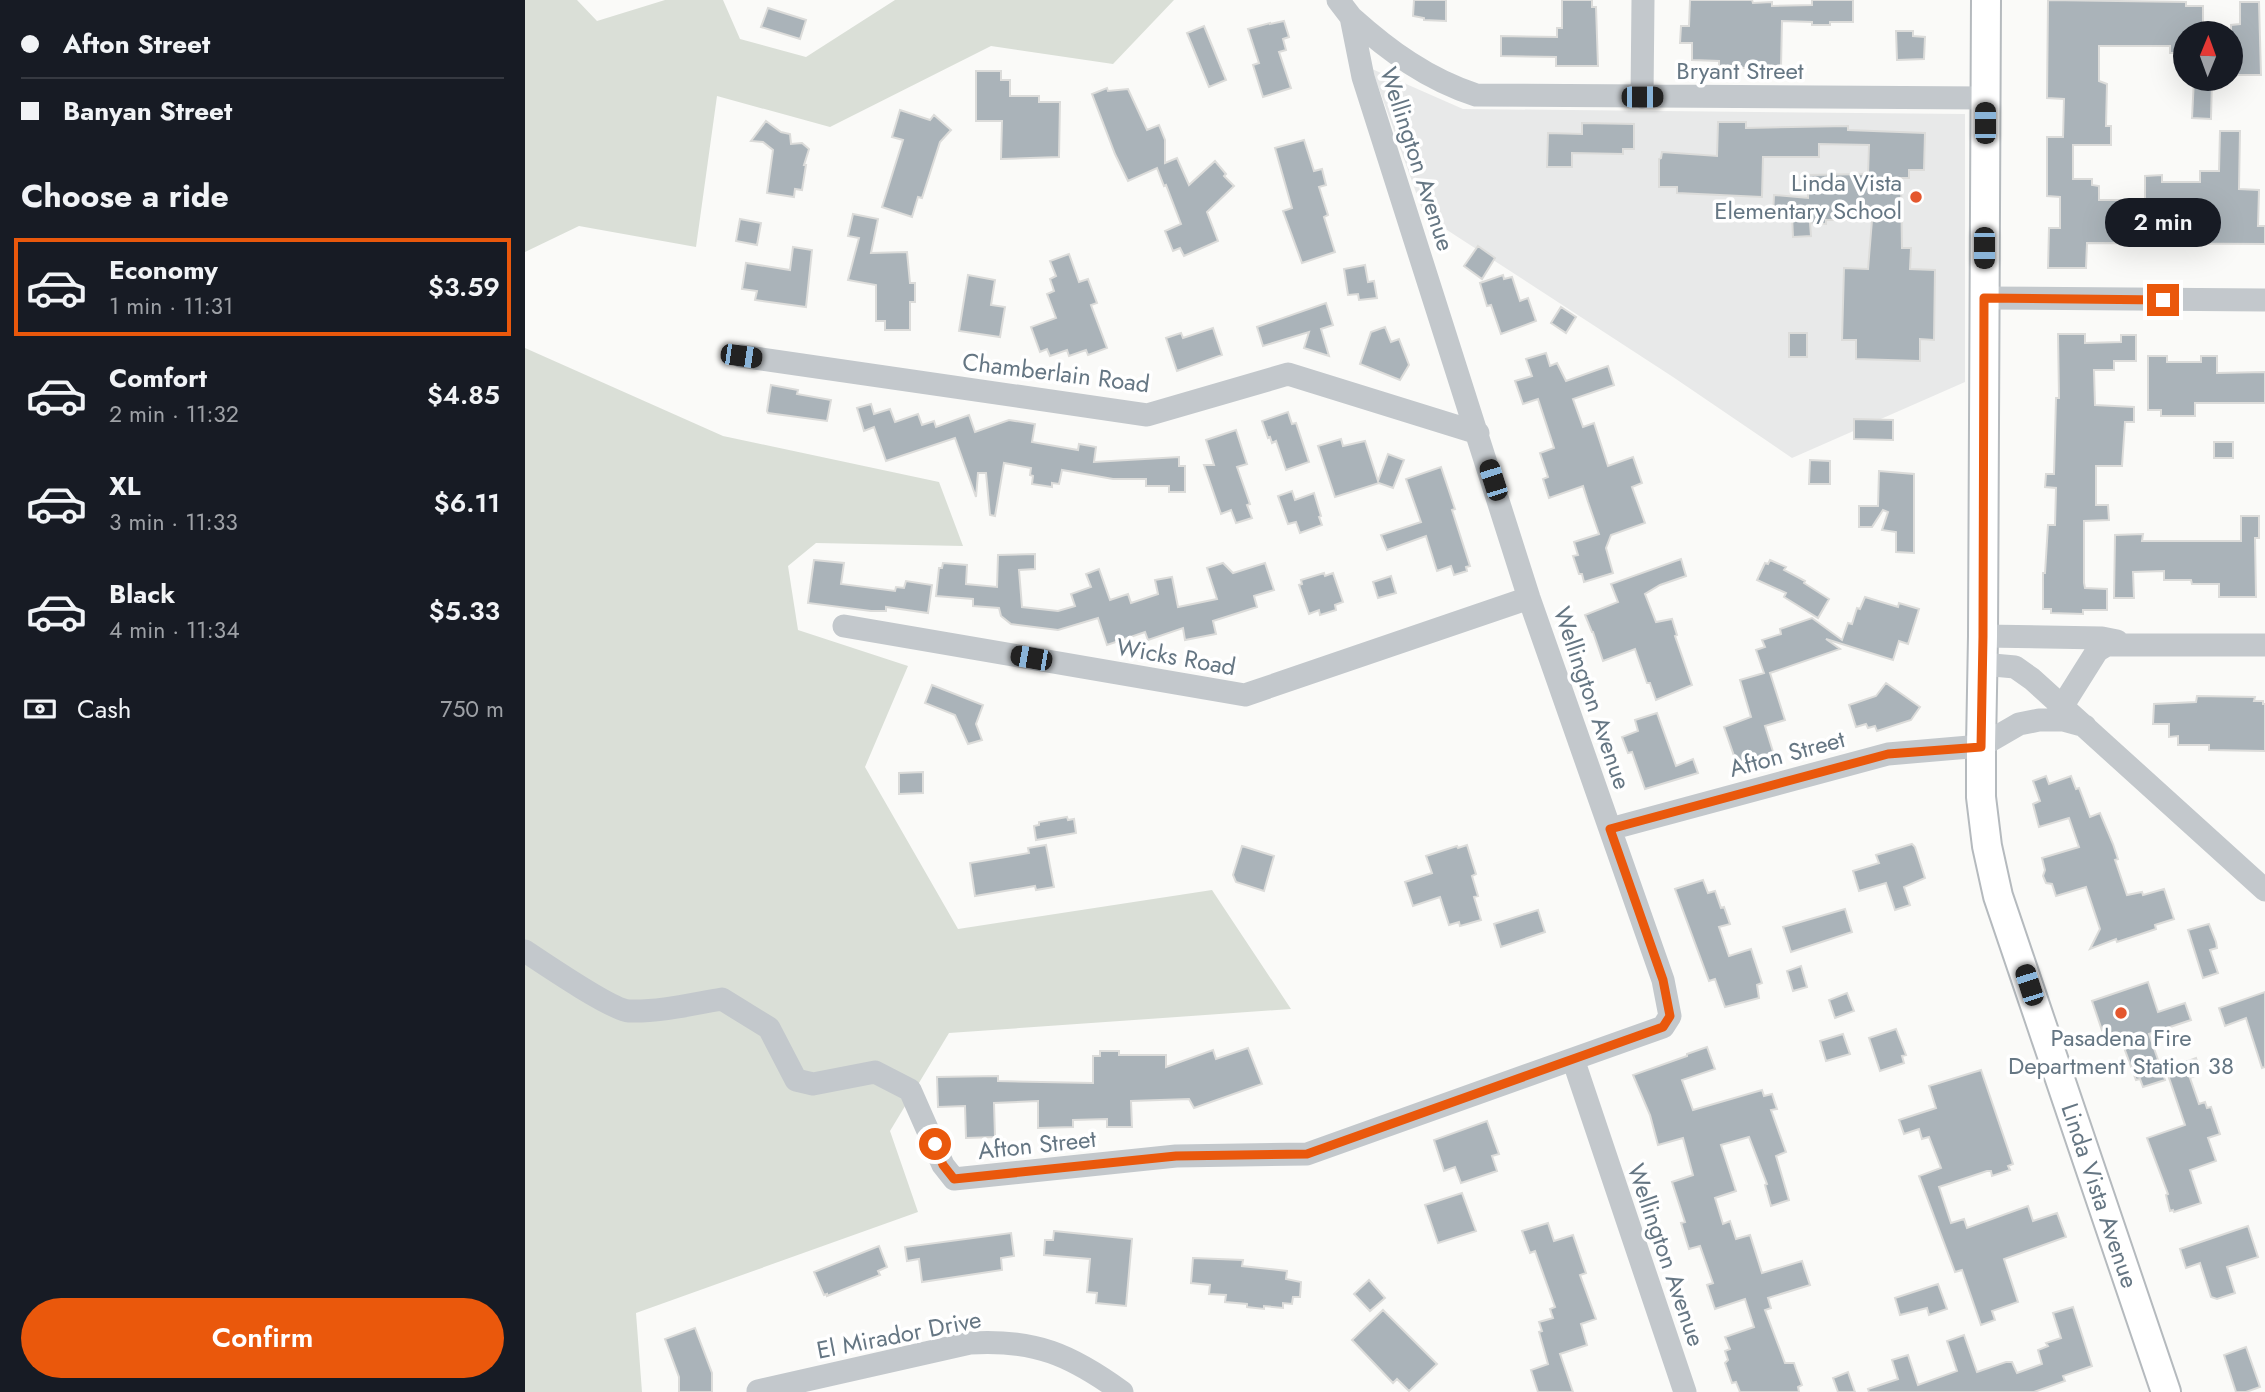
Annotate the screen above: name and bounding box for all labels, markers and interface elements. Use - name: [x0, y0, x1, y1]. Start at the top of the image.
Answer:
- north arrow: [2173, 21, 2243, 91]
- map controls: [2173, 21, 2243, 91]
- text: Afton Street: [63, 25, 210, 63]
- street label: Bryant Street: [1676, 53, 1804, 88]
- street label: Wellington Avenue: [1371, 63, 1464, 255]
- car: [1622, 87, 1664, 108]
- text: Banyan Street: [63, 92, 232, 130]
- car: [1975, 102, 1996, 144]
- place label: Linda Vista Elementary School: [1714, 165, 1902, 228]
- text: Choose a ride: [21, 173, 229, 219]
- marker: Linda Vista Elementary School: [1908, 189, 1924, 205]
- callout: 2 min: [2105, 198, 2221, 247]
- text: 2 min: [2133, 205, 2193, 239]
- car: [1974, 227, 1995, 269]
- text: Economy: [109, 251, 218, 289]
- icon: car: [25, 256, 88, 319]
- text: $3.59: [428, 268, 500, 306]
- route end: [2147, 284, 2179, 316]
- text: 1 min · 11:31: [109, 289, 233, 323]
- car: [719, 343, 764, 369]
- street label: Chamberlain Road: [960, 344, 1152, 401]
- text: Comfort: [109, 359, 207, 397]
- icon: car: [25, 364, 88, 427]
- text: $4.85: [427, 376, 500, 414]
- text: 2 min · 11:32: [109, 397, 239, 431]
- car: [1477, 457, 1510, 503]
- text: XL: [109, 467, 141, 505]
- icon: car: [25, 472, 88, 535]
- text: $6.11: [434, 484, 500, 522]
- text: 3 min · 11:33: [109, 505, 238, 539]
- text: Black: [109, 575, 175, 613]
- icon: car: [25, 580, 88, 643]
- text: $5.33: [429, 592, 500, 630]
- street label: Wellington Avenue: [1545, 602, 1640, 794]
- text: 4 min · 11:34: [109, 613, 240, 647]
- street label: Wicks Road: [1114, 629, 1239, 684]
- car: [1009, 644, 1054, 672]
- icon: cash: [21, 690, 59, 728]
- text: Cash: [77, 690, 131, 728]
- text: 750 m: [440, 692, 504, 726]
- street label: Afton Street: [1725, 721, 1849, 786]
- car: [2013, 962, 2046, 1008]
- marker: Pasadena Fire Department Station 38: [2113, 1005, 2129, 1021]
- place label: Pasadena Fire Department Station 38: [2008, 1020, 2234, 1083]
- street label: Linda Vista Avenue: [2052, 1098, 2148, 1293]
- street label: Afton Street: [976, 1121, 1098, 1168]
- route start: [919, 1128, 951, 1160]
- street label: Wellington Avenue: [1619, 1159, 1714, 1351]
- button: Confirm: [21, 1298, 504, 1378]
- street label: El Mirador Drive: [814, 1301, 984, 1368]

